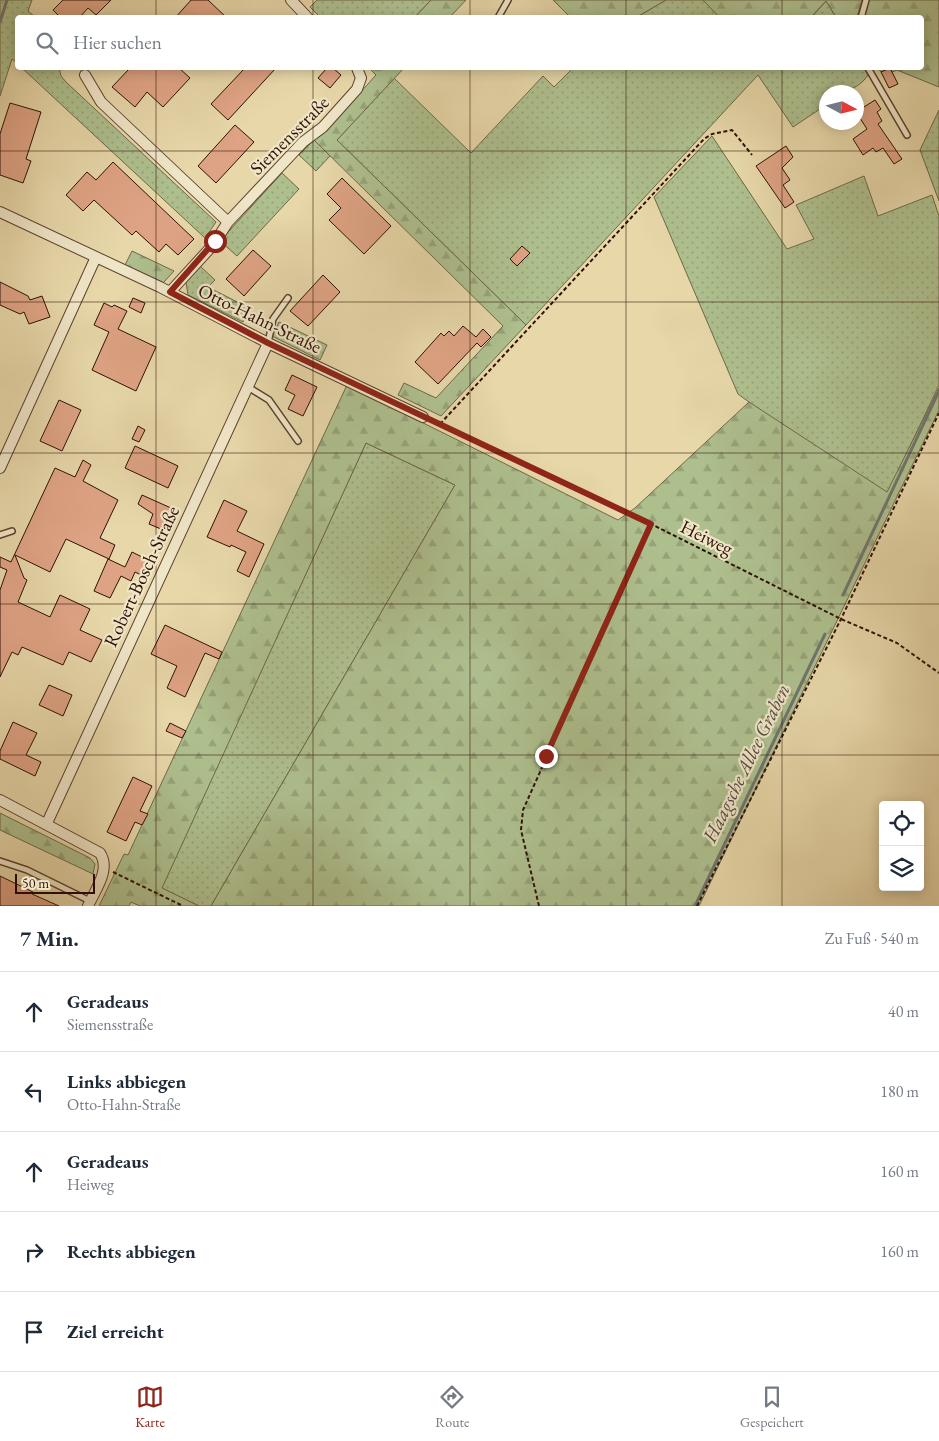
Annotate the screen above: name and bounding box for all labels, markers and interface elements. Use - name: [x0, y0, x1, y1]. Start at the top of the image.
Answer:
- search box: [15, 15, 924, 70]
- icon: search: [33, 29, 61, 57]
- text: Hier suchen: [73, 30, 162, 55]
- north arrow: [819, 85, 864, 130]
- street label: Siemensstraße: [244, 90, 334, 180]
- route start: [204, 230, 227, 253]
- street label: Otto-Hahn-Straße: [194, 278, 326, 359]
- street label: Robert-Bosch-Straße: [98, 502, 185, 651]
- street label: Heiweg: [676, 514, 738, 561]
- water label: Haagsche Allee Graben: [696, 679, 796, 847]
- route end: [535, 745, 558, 768]
- map controls: [879, 801, 924, 891]
- button: locate: [879, 801, 924, 846]
- button: layers: [879, 846, 924, 891]
- scale bar: [15, 871, 95, 894]
- text: 50 m: [22, 874, 49, 892]
- text: 7 Min.: [20, 925, 79, 952]
- text: Zu Fuß · 540 m: [825, 928, 919, 949]
- text: Geradeaus: [67, 989, 149, 1014]
- icon: ahead: [20, 998, 48, 1026]
- text: 40 m: [888, 1001, 919, 1022]
- text: Siemensstraße: [67, 1014, 153, 1035]
- text: Links abbiegen: [67, 1069, 186, 1094]
- icon: left: [20, 1078, 48, 1106]
- text: 180 m: [880, 1081, 919, 1102]
- text: Otto-Hahn-Straße: [67, 1094, 180, 1115]
- text: Geradeaus: [67, 1149, 149, 1174]
- icon: ahead: [20, 1158, 48, 1186]
- text: 160 m: [880, 1161, 919, 1182]
- text: Heiweg: [67, 1174, 114, 1195]
- icon: right: [20, 1238, 48, 1266]
- text: Rechts abbiegen: [67, 1239, 196, 1264]
- text: 160 m: [880, 1241, 919, 1262]
- icon: arrive: [20, 1318, 48, 1346]
- text: Ziel erreicht: [67, 1319, 164, 1344]
- tab: Karte: [135, 1383, 165, 1431]
- tab: Route: [435, 1383, 469, 1431]
- tab: Gespeichert: [740, 1383, 804, 1431]

